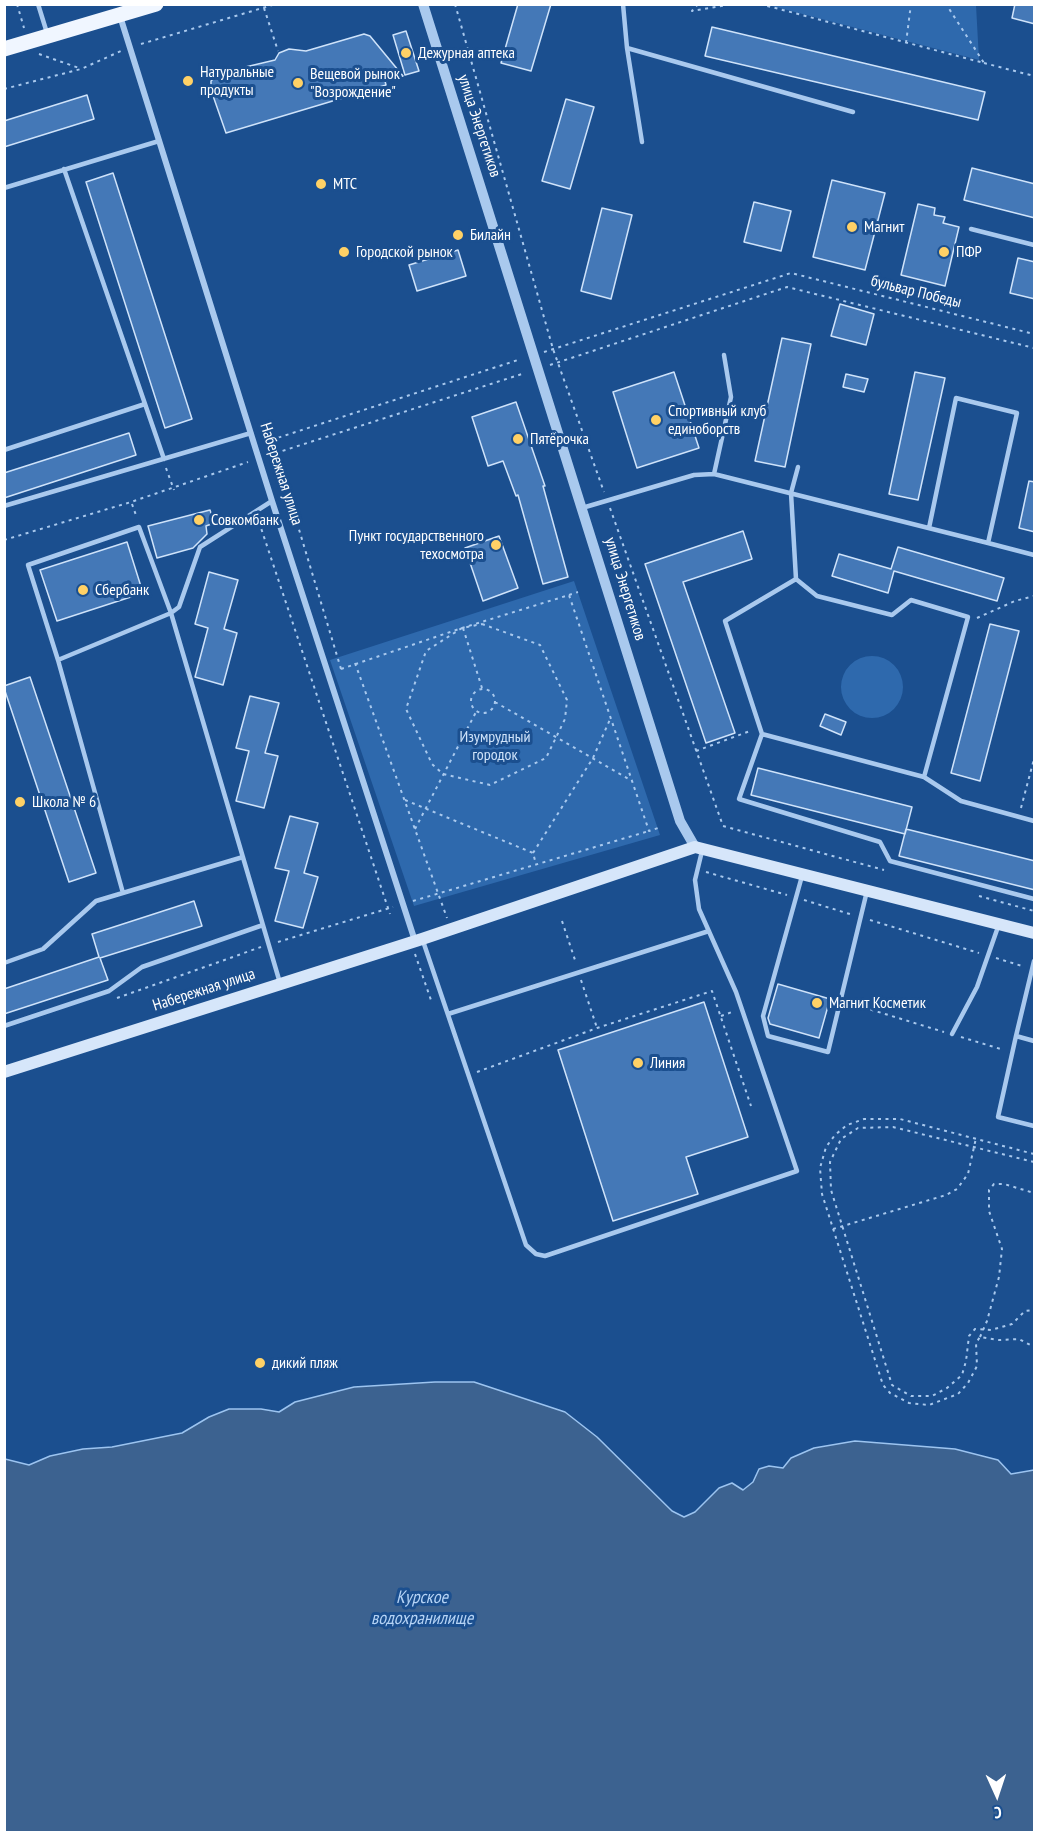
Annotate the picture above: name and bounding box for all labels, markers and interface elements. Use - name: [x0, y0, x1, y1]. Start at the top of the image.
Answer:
- place label: Дежурная аптека: [418, 43, 515, 63]
- marker: Дежурная аптека: [399, 46, 413, 60]
- place label: Натуральные продукты: [200, 62, 274, 100]
- place label: Вещевой рынок "Возрождение": [310, 64, 400, 102]
- street label: улица Энергетиков: [453, 72, 505, 180]
- marker: Натуральные продукты: [181, 74, 195, 88]
- marker: Вещевой рынок "Возрождение": [291, 76, 305, 90]
- place label: МТС: [333, 174, 357, 194]
- marker: МТС: [314, 177, 328, 191]
- place label: Магнит: [864, 217, 904, 237]
- marker: Магнит: [845, 220, 859, 234]
- place label: Билайн: [470, 225, 511, 245]
- marker: Билайн: [451, 228, 465, 242]
- place label: Городской рынок: [356, 242, 453, 262]
- place label: ПФР: [956, 242, 982, 262]
- marker: Городской рынок: [337, 245, 351, 259]
- marker: ПФР: [937, 245, 951, 259]
- street label: бульвар Победы: [869, 271, 963, 313]
- place label: Спортивный клуб единоборств: [668, 401, 766, 439]
- marker: Спортивный клуб единоборств: [649, 413, 663, 427]
- street label: Набережная улица: [255, 420, 307, 528]
- place label: Пятёрочка: [530, 429, 589, 449]
- marker: Пятёрочка: [511, 432, 525, 446]
- place label: Совкомбанк: [211, 510, 279, 530]
- marker: Совкомбанк: [192, 513, 206, 527]
- place label: Пункт государственного техосмотра: [349, 526, 484, 564]
- street label: улица Энергетиков: [600, 535, 650, 643]
- marker: Пункт государственного техосмотра: [489, 538, 503, 552]
- place label: Сбербанк: [95, 580, 149, 600]
- marker: Сбербанк: [76, 583, 90, 597]
- park label: Изумрудный городок: [460, 727, 530, 765]
- place label: Школа № 6: [32, 792, 96, 812]
- marker: Школа № 6: [13, 795, 27, 809]
- street label: Набережная улица: [150, 964, 258, 1016]
- place label: Магнит Косметик: [829, 993, 926, 1013]
- marker: Магнит Косметик: [810, 996, 824, 1010]
- place label: Линия: [650, 1053, 685, 1073]
- marker: Линия: [631, 1056, 645, 1070]
- place label: дикий пляж: [272, 1353, 338, 1373]
- marker: дикий пляж: [253, 1356, 267, 1370]
- water label: Курское водохранилище: [371, 1587, 473, 1630]
- north arrow: [967, 1765, 1027, 1825]
- text: С: [994, 1803, 1002, 1823]

